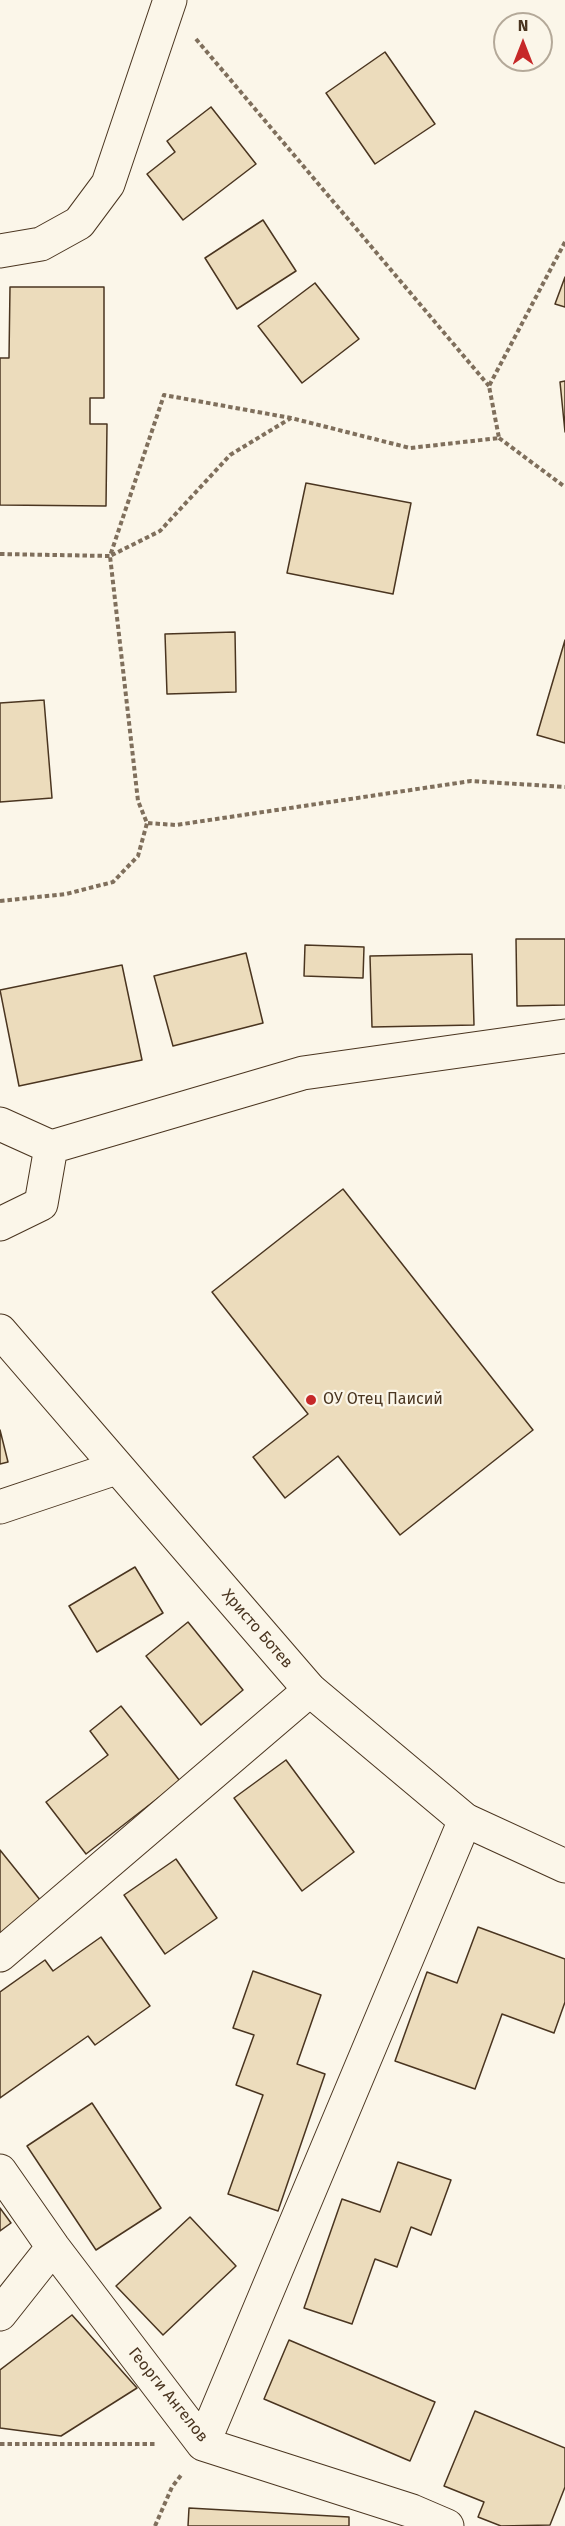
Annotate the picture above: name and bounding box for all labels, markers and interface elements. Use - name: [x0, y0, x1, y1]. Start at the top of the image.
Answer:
- north arrow: [493, 12, 553, 72]
- text: N: [518, 16, 528, 35]
- place label: ОУ Отец Паисий: [323, 1390, 443, 1410]
- marker: ОУ Отец Паисий: [304, 1393, 318, 1407]
- street label: Христо Ботев: [217, 1586, 297, 1672]
- street label: Георги Ангелов: [124, 2344, 212, 2446]

